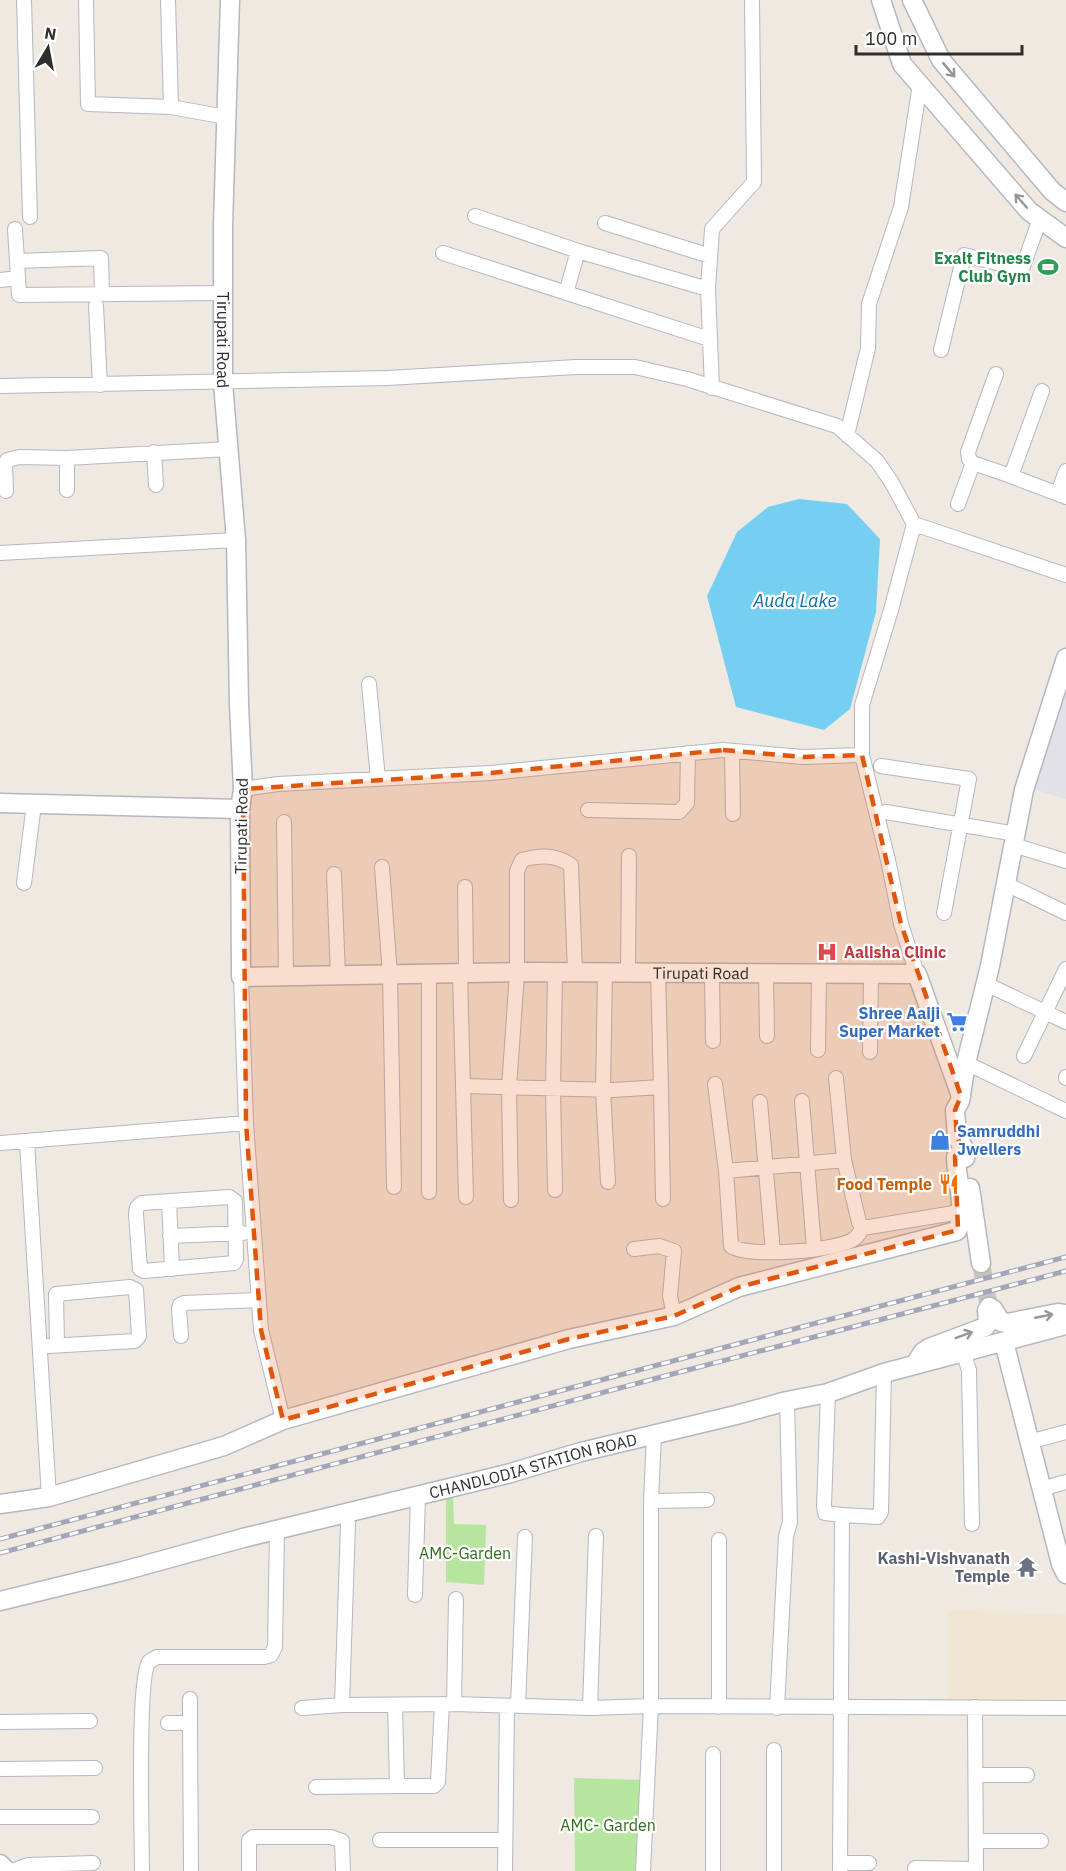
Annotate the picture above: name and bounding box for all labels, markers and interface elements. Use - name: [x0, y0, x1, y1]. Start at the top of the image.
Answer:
- north arrow: [18, 18, 78, 78]
- scale bar: [856, 18, 1022, 56]
- text: N: [43, 22, 58, 44]
- text: 100 m: [865, 27, 917, 50]
- one-way arrow: [942, 62, 956, 77]
- one-way arrow: [1014, 193, 1027, 209]
- place label: Exalt Fitness Club Gym: [934, 248, 1031, 286]
- sports icon: Exalt Fitness Club Gym: [1036, 255, 1060, 279]
- street label: Tirupati Road: [213, 292, 233, 389]
- water label: Auda Lake: [752, 589, 837, 612]
- street label: Tirupati Road: [230, 778, 252, 874]
- hospital icon: Aalisha Clinic: [815, 940, 839, 964]
- place label: Aalisha Clinic: [844, 942, 946, 962]
- street label: Tirupati Road: [653, 963, 749, 983]
- place label: Shree Aaiji Super Market: [839, 1003, 940, 1041]
- supermarket icon: Shree Aaiji Super Market: [945, 1010, 969, 1034]
- place label: Samruddhi Jwellers: [957, 1121, 1040, 1159]
- shop icon: Samruddhi Jwellers: [928, 1128, 952, 1152]
- restaurant icon: Food Temple: [937, 1172, 961, 1196]
- place label: Food Temple: [836, 1174, 932, 1194]
- one-way arrow: [1034, 1310, 1053, 1321]
- one-way arrow: [954, 1329, 973, 1340]
- street label: CHANDLODIA STATION ROAD: [427, 1429, 639, 1503]
- park label: AMC-Garden: [419, 1543, 511, 1563]
- place label: Kashi-Vishvanath Temple: [877, 1548, 1010, 1586]
- temple icon: Kashi-Vishvanath Temple: [1015, 1555, 1039, 1579]
- park label: AMC- Garden: [560, 1815, 656, 1835]

